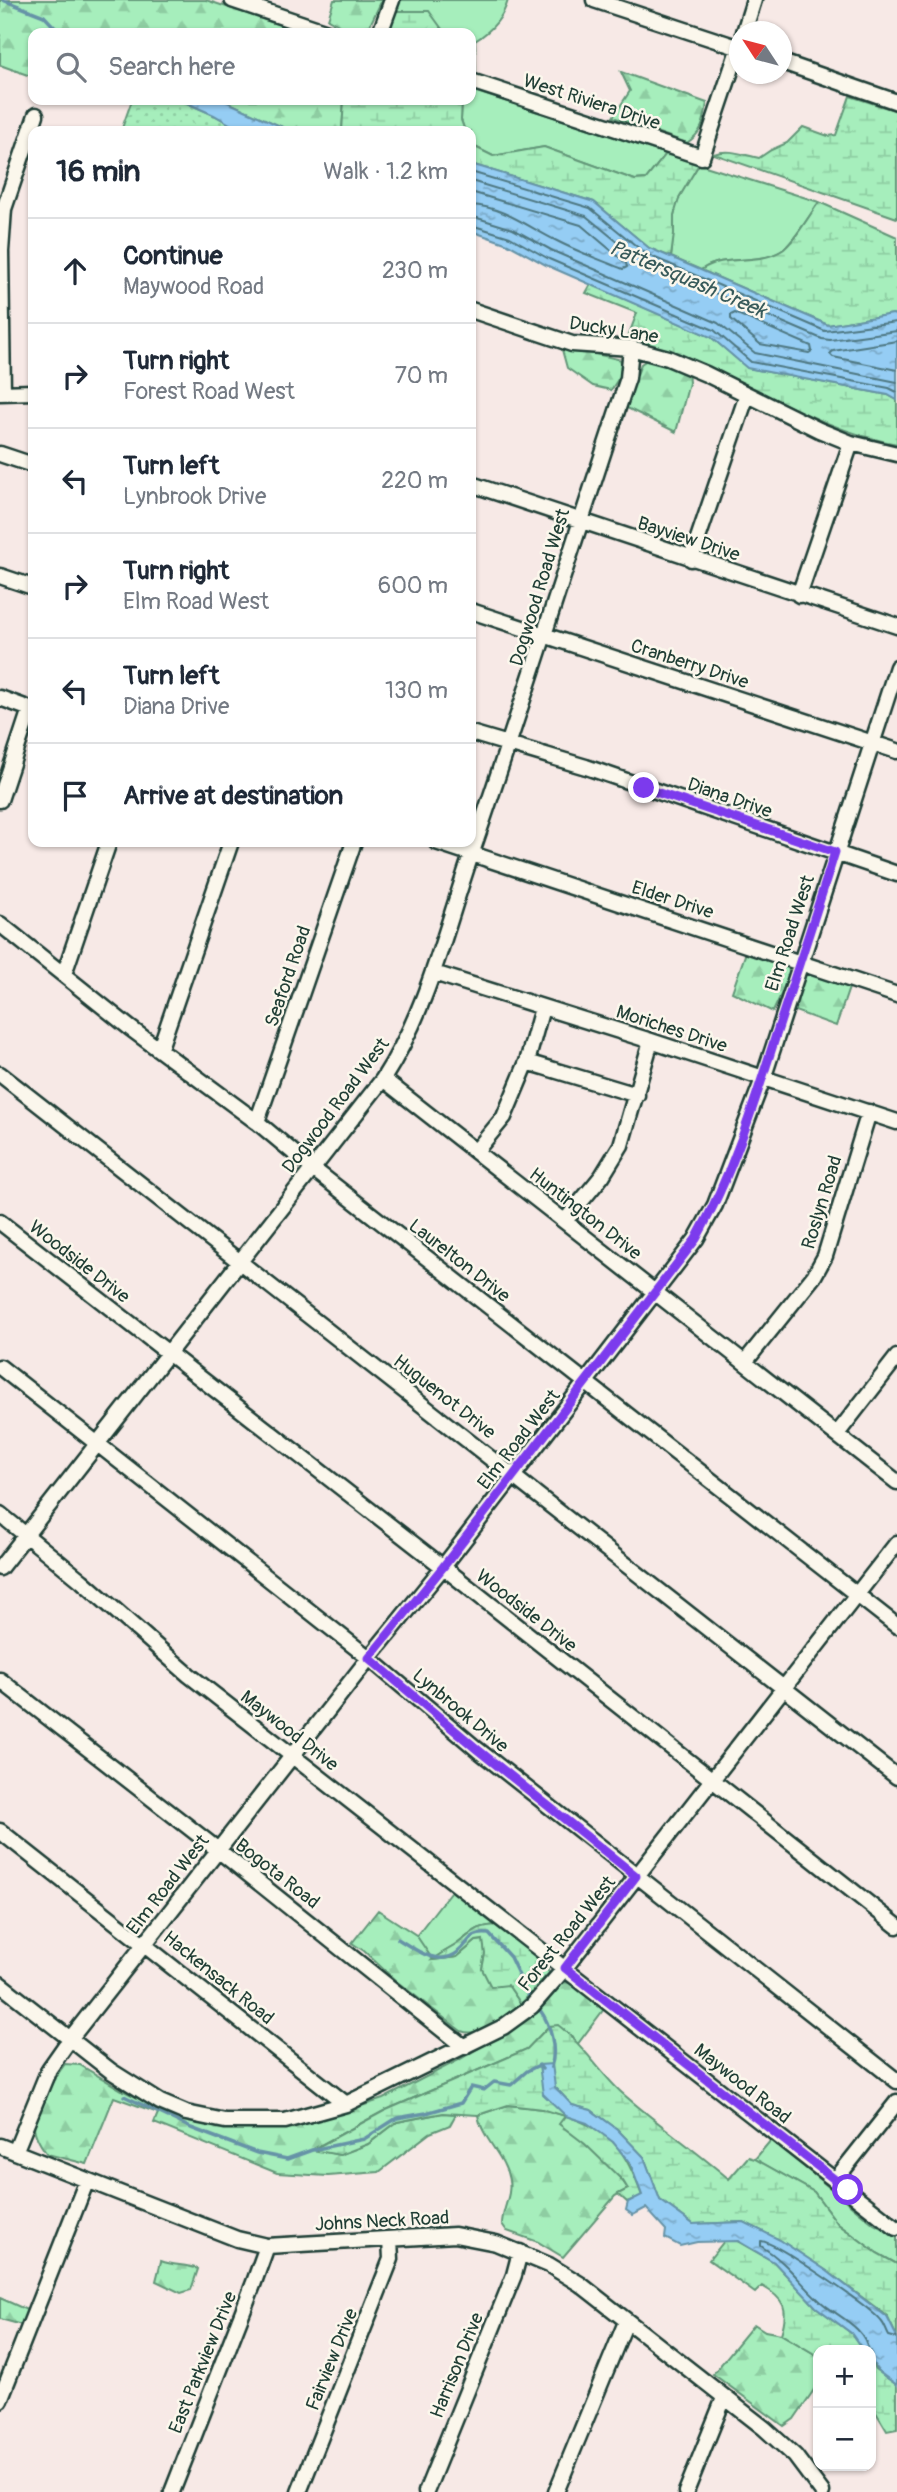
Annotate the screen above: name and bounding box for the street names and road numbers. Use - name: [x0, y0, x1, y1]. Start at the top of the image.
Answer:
- street label: West Riviera Drive: [520, 69, 664, 136]
- street label: Ducky Lane: [568, 311, 661, 349]
- street label: Dogwood Road West: [505, 505, 575, 669]
- street label: Bayview Drive: [634, 511, 744, 567]
- street label: Cranberry Drive: [628, 634, 752, 694]
- street label: Diana Drive: [684, 772, 776, 824]
- street label: Elm Road West: [760, 872, 820, 994]
- street label: Elder Drive: [629, 875, 717, 925]
- street label: Seaford Road: [259, 923, 316, 1030]
- street label: Moriches Drive: [613, 1000, 731, 1058]
- street label: Dogwood Road West: [277, 1033, 395, 1178]
- street label: Roslyn Road: [796, 1153, 848, 1252]
- street label: Huntington Drive: [524, 1162, 647, 1266]
- street label: Laurelton Drive: [404, 1214, 515, 1308]
- street label: Woodside Drive: [24, 1215, 135, 1309]
- street label: Huguenot Drive: [388, 1349, 501, 1445]
- street label: Elm Road West: [472, 1384, 566, 1495]
- street label: Woodside Drive: [471, 1564, 582, 1658]
- street label: Lynbrook Drive: [407, 1664, 514, 1758]
- street label: Maywood Drive: [236, 1685, 344, 1777]
- street label: Elm Road West: [121, 1829, 215, 1940]
- street label: Bogota Road: [230, 1833, 324, 1914]
- street label: Forest Road West: [513, 1871, 621, 1996]
- street label: Hackensack Road: [158, 1926, 279, 2030]
- street label: Maywood Road: [689, 2038, 796, 2129]
- street label: Johns Neck Road: [314, 2205, 450, 2237]
- street label: East Parkview Drive: [164, 2287, 243, 2437]
- street label: Fairview Drive: [301, 2304, 364, 2414]
- street label: Harrison Drive: [425, 2308, 489, 2422]

